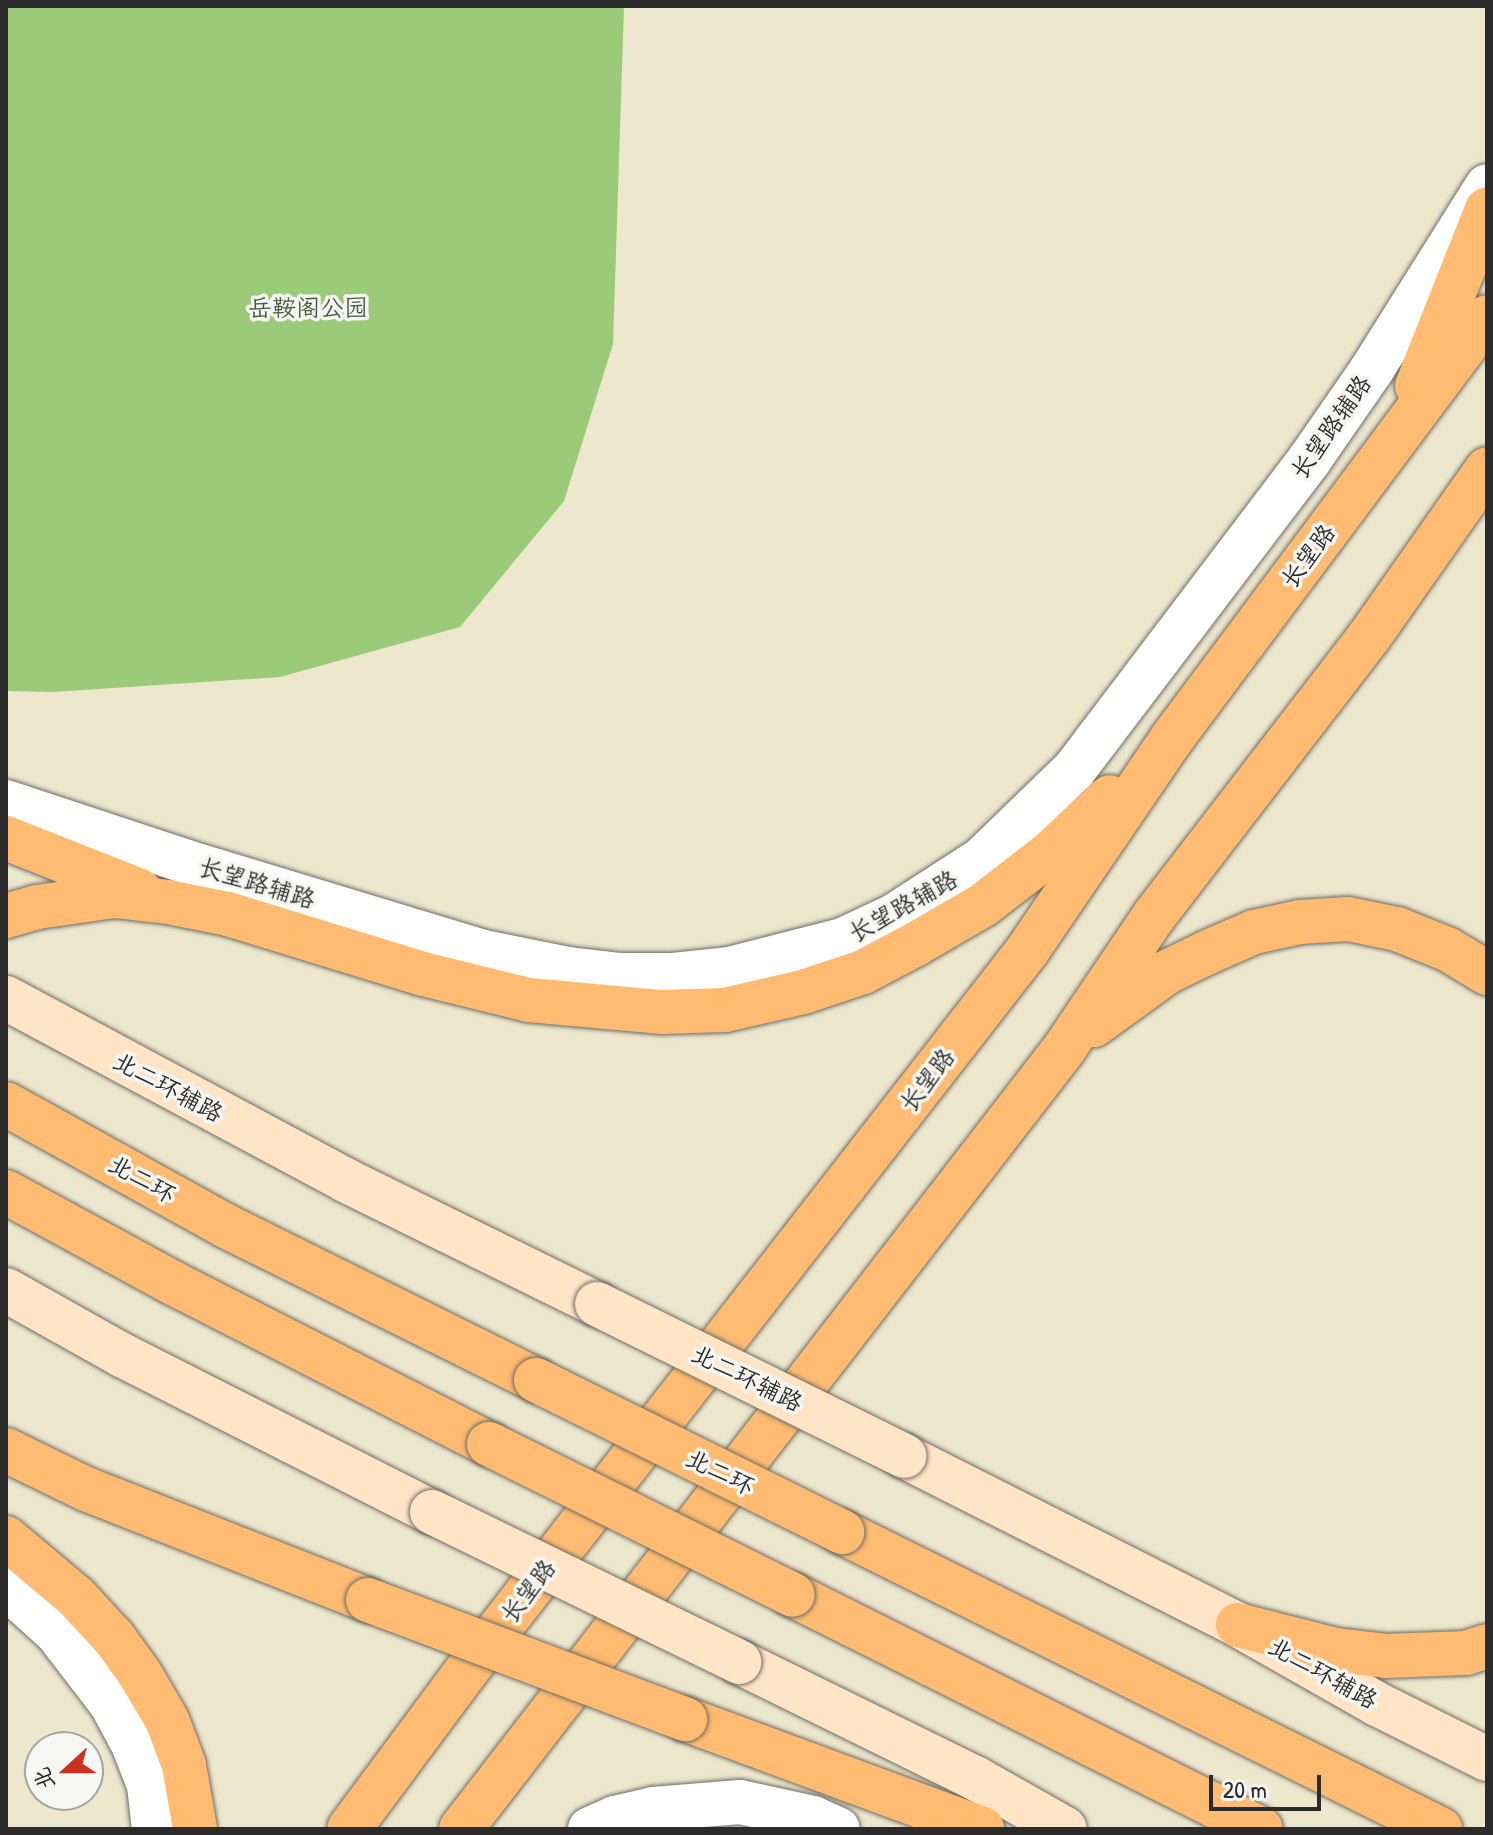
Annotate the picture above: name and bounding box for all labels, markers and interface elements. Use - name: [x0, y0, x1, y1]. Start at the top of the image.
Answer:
- park label: 岳鞍阁公园: [248, 294, 368, 322]
- street label: 长望路辅路: [1285, 370, 1377, 484]
- street label: 长望路: [1275, 519, 1341, 593]
- street label: 长望路辅路: [195, 852, 319, 914]
- street label: 长望路辅路: [844, 864, 962, 948]
- street label: 长望路: [893, 1043, 961, 1117]
- street label: 北二环辅路: [108, 1046, 228, 1128]
- street label: 北二环: [104, 1149, 180, 1209]
- street label: 北二环辅路: [687, 1339, 807, 1417]
- street label: 北二环: [681, 1443, 759, 1501]
- street label: 长望路: [494, 1554, 562, 1628]
- street label: 北二环辅路: [1264, 1631, 1382, 1715]
- north arrow: [24, 1731, 104, 1811]
- scale bar: [1213, 1759, 1325, 1809]
- text: 北: [26, 1763, 61, 1795]
- text: 20 m: [1223, 1773, 1267, 1805]

